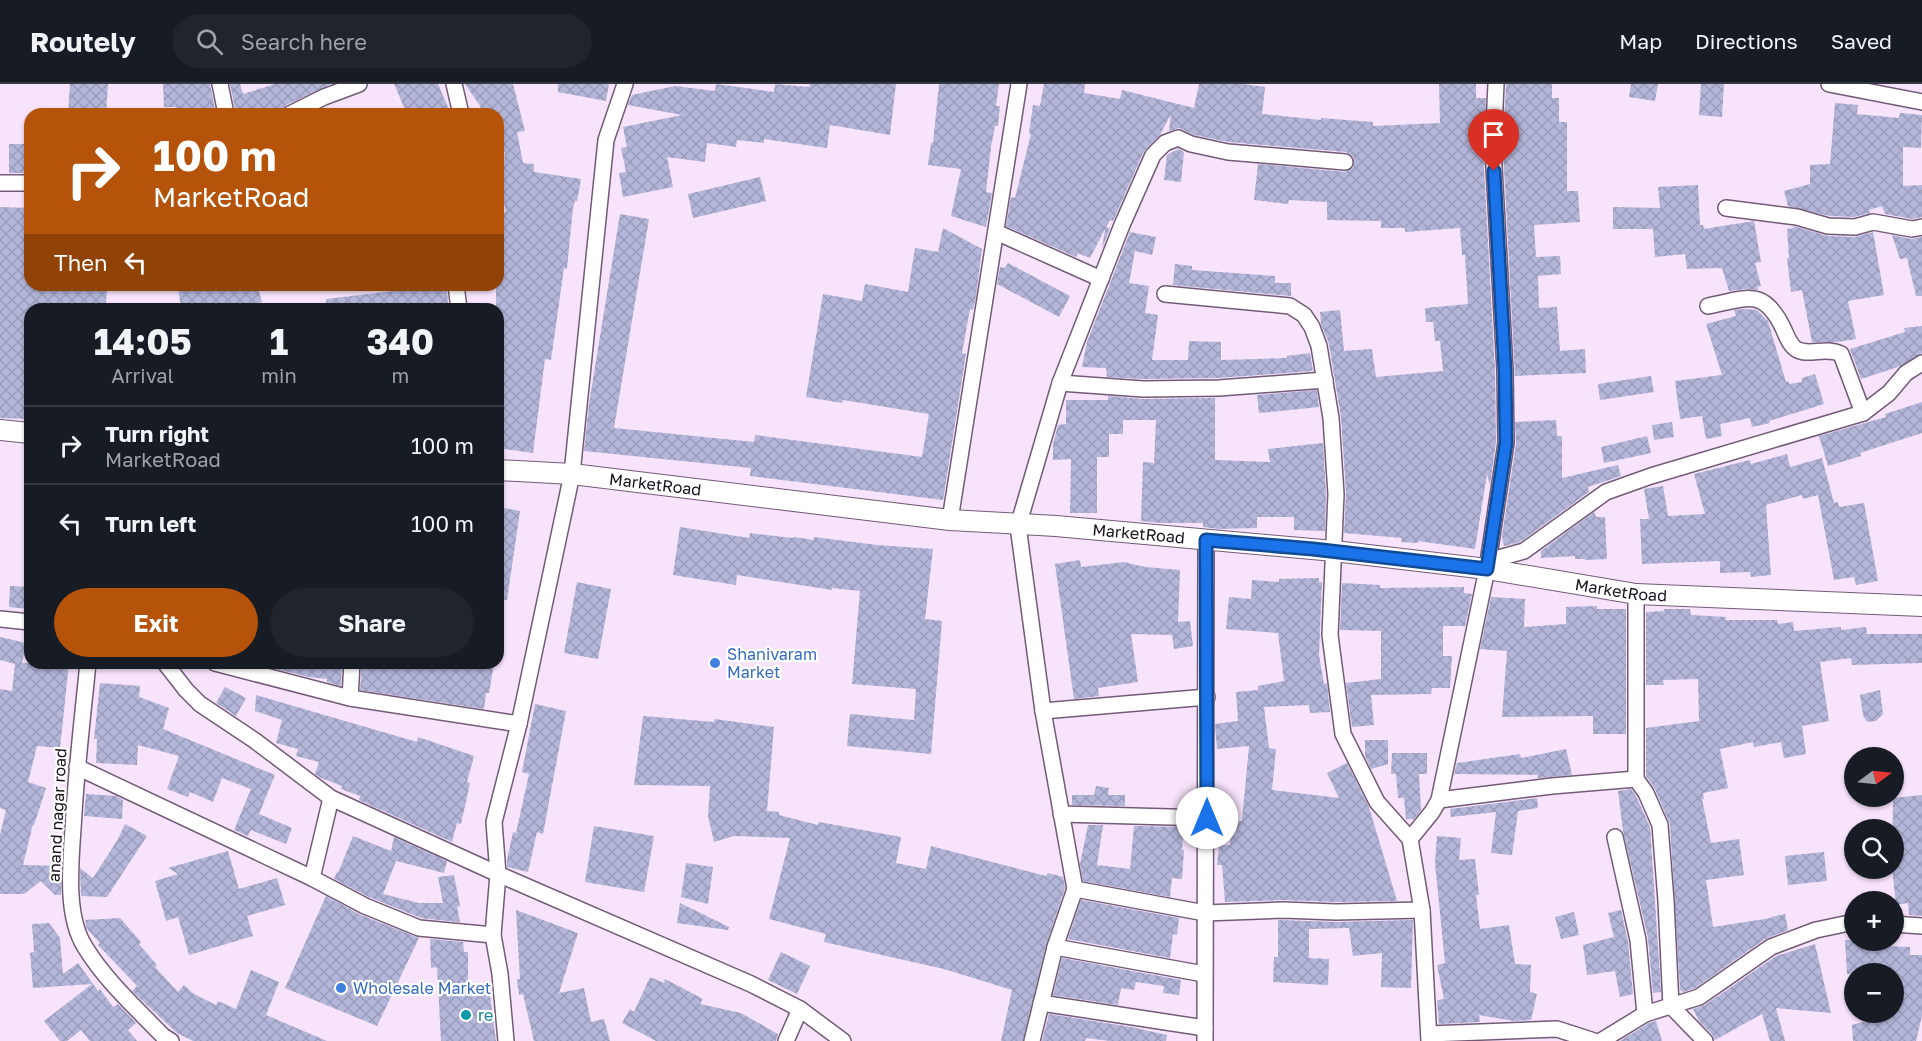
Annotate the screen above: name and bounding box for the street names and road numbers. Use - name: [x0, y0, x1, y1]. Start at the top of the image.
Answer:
- street label: MarketRoad: [608, 469, 703, 500]
- street label: MarketRoad: [1092, 519, 1186, 548]
- street label: MarketRoad: [1574, 574, 1667, 605]
- street label: anand nagar road: [44, 747, 70, 883]

